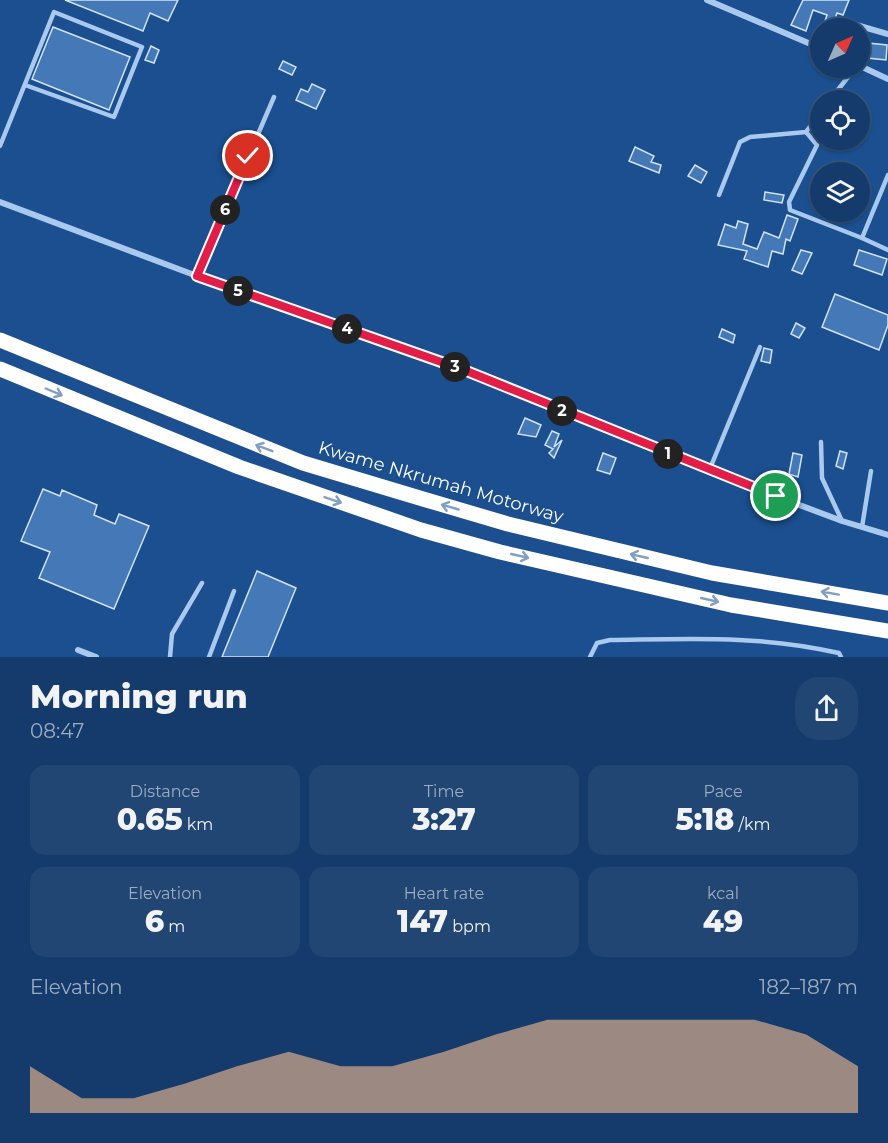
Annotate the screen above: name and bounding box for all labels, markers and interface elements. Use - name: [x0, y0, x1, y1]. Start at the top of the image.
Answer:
- north arrow: [810, 18, 870, 78]
- map controls: [810, 18, 870, 222]
- button: locate: [810, 90, 870, 150]
- pin: [222, 130, 273, 181]
- icon: check: [231, 139, 264, 172]
- button: layers: [810, 162, 870, 222]
- pin: 6: [210, 195, 240, 225]
- text: 6: [220, 200, 230, 219]
- pin: 5: [223, 276, 253, 306]
- text: 5: [233, 281, 243, 300]
- pin: 4: [332, 314, 362, 344]
- text: 4: [341, 319, 353, 338]
- pin: 3: [440, 352, 470, 382]
- text: 3: [450, 357, 460, 376]
- one-way arrow: [44, 387, 63, 398]
- pin: 2: [547, 396, 577, 426]
- text: 2: [557, 401, 567, 420]
- street label: Kwame Nkrumah Motorway: [316, 436, 566, 528]
- pin: 1: [653, 439, 683, 469]
- one-way arrow: [256, 442, 274, 453]
- text: 1: [665, 444, 671, 463]
- pin: [750, 470, 801, 521]
- icon: arrive: [759, 479, 792, 512]
- one-way arrow: [324, 496, 342, 507]
- one-way arrow: [441, 501, 460, 512]
- one-way arrow: [630, 550, 649, 561]
- one-way arrow: [510, 551, 529, 563]
- one-way arrow: [821, 587, 841, 598]
- one-way arrow: [700, 594, 719, 606]
- text: Morning run: [30, 676, 248, 716]
- button: share: [795, 677, 858, 740]
- text: 08:47: [30, 719, 84, 743]
- text: Distance: [130, 782, 200, 801]
- text: Time: [424, 782, 464, 801]
- text: Pace: [703, 782, 743, 801]
- text: 0.65: [117, 801, 183, 838]
- text: 3:27: [412, 801, 476, 838]
- text: 5:18: [676, 801, 734, 838]
- text: km: [183, 815, 213, 834]
- text: /km: [734, 815, 770, 834]
- text: Elevation: [128, 884, 202, 903]
- text: Heart rate: [404, 884, 484, 903]
- text: kcal: [707, 884, 739, 903]
- text: 6: [145, 903, 164, 940]
- text: 147: [397, 903, 448, 940]
- text: 49: [703, 903, 743, 940]
- text: m: [164, 917, 185, 936]
- text: bpm: [448, 917, 491, 936]
- text: Elevation: [30, 975, 122, 999]
- text: 182–187 m: [759, 975, 858, 999]

